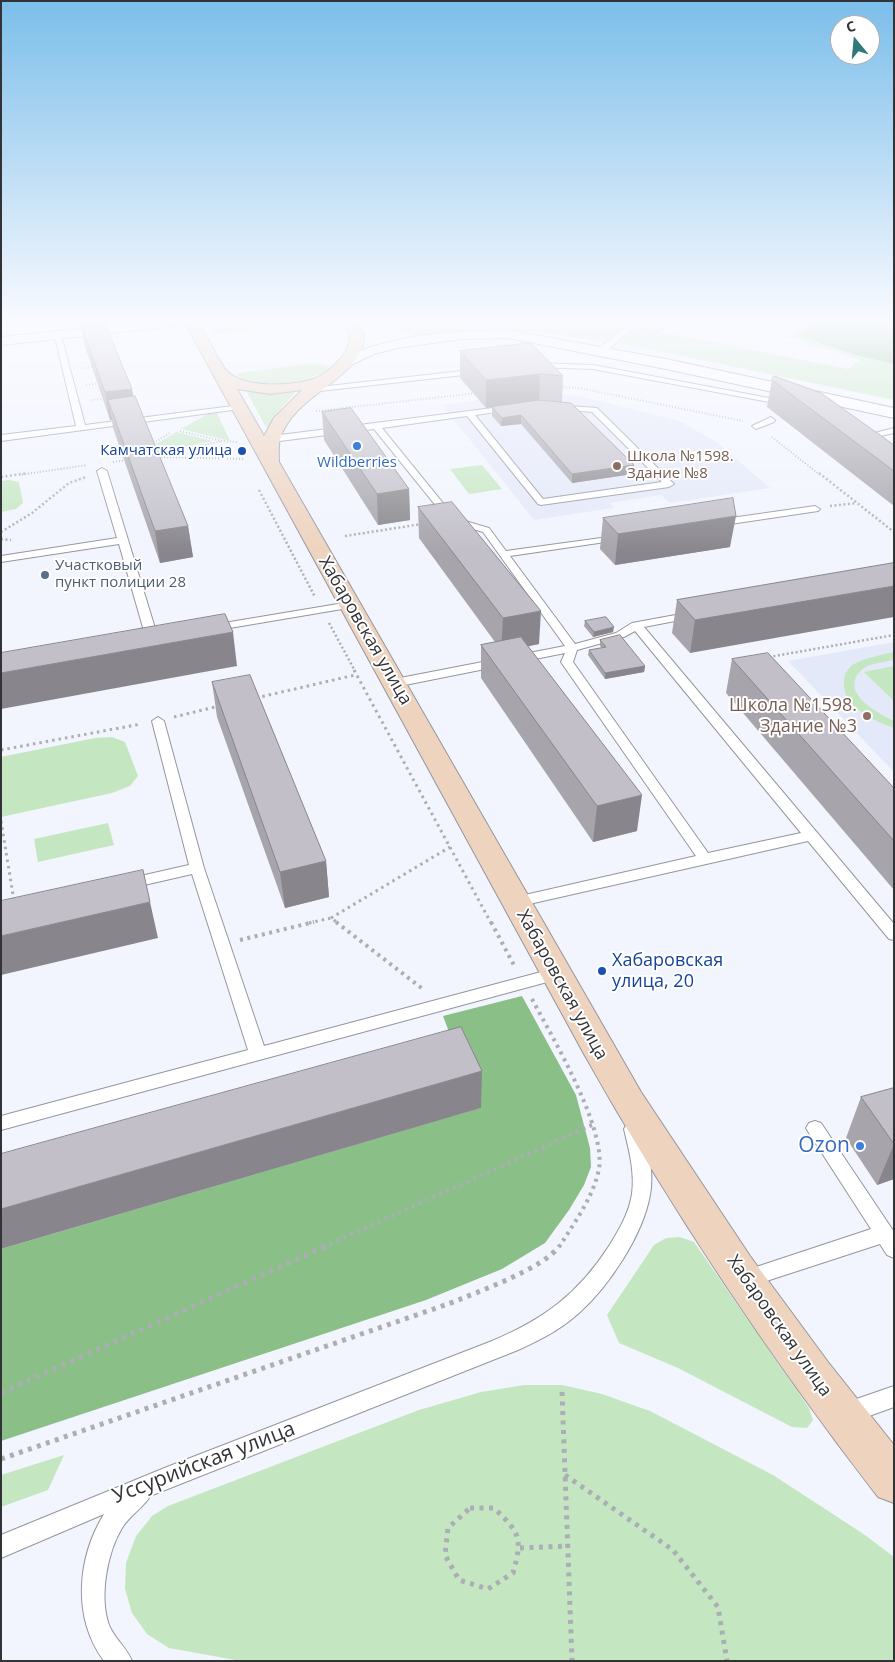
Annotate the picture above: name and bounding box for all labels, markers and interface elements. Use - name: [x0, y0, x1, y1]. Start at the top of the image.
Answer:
- north arrow: [830, 15, 880, 65]
- text: С: [844, 16, 858, 37]
- marker: Wildberries: [351, 440, 363, 452]
- place label: Камчатская улица: [100, 442, 232, 460]
- marker: Камчатская улица: [236, 445, 248, 457]
- place label: Школа №1598. Здание №8: [627, 448, 734, 483]
- place label: Wildberries: [317, 454, 397, 472]
- marker: Школа №1598. Здание №8: [611, 460, 623, 472]
- street label: Хабаровская улица: [314, 553, 416, 709]
- place label: Участковый пункт полиции 28: [55, 557, 186, 592]
- marker: Участковый пункт полиции 28: [39, 569, 51, 581]
- place label: Школа №1598. Здание №3: [729, 695, 857, 738]
- marker: Школа №1598. Здание №3: [861, 710, 873, 722]
- street label: Хабаровская улица: [512, 906, 612, 1064]
- place label: Хабаровская улица, 20: [612, 950, 723, 992]
- marker: Хабаровская улица, 20: [596, 965, 608, 977]
- place label: Ozon: [798, 1133, 850, 1159]
- marker: Ozon: [854, 1140, 866, 1152]
- street label: Хабаровская улица: [722, 1251, 836, 1401]
- street label: Уссурийская улица: [109, 1417, 299, 1509]

